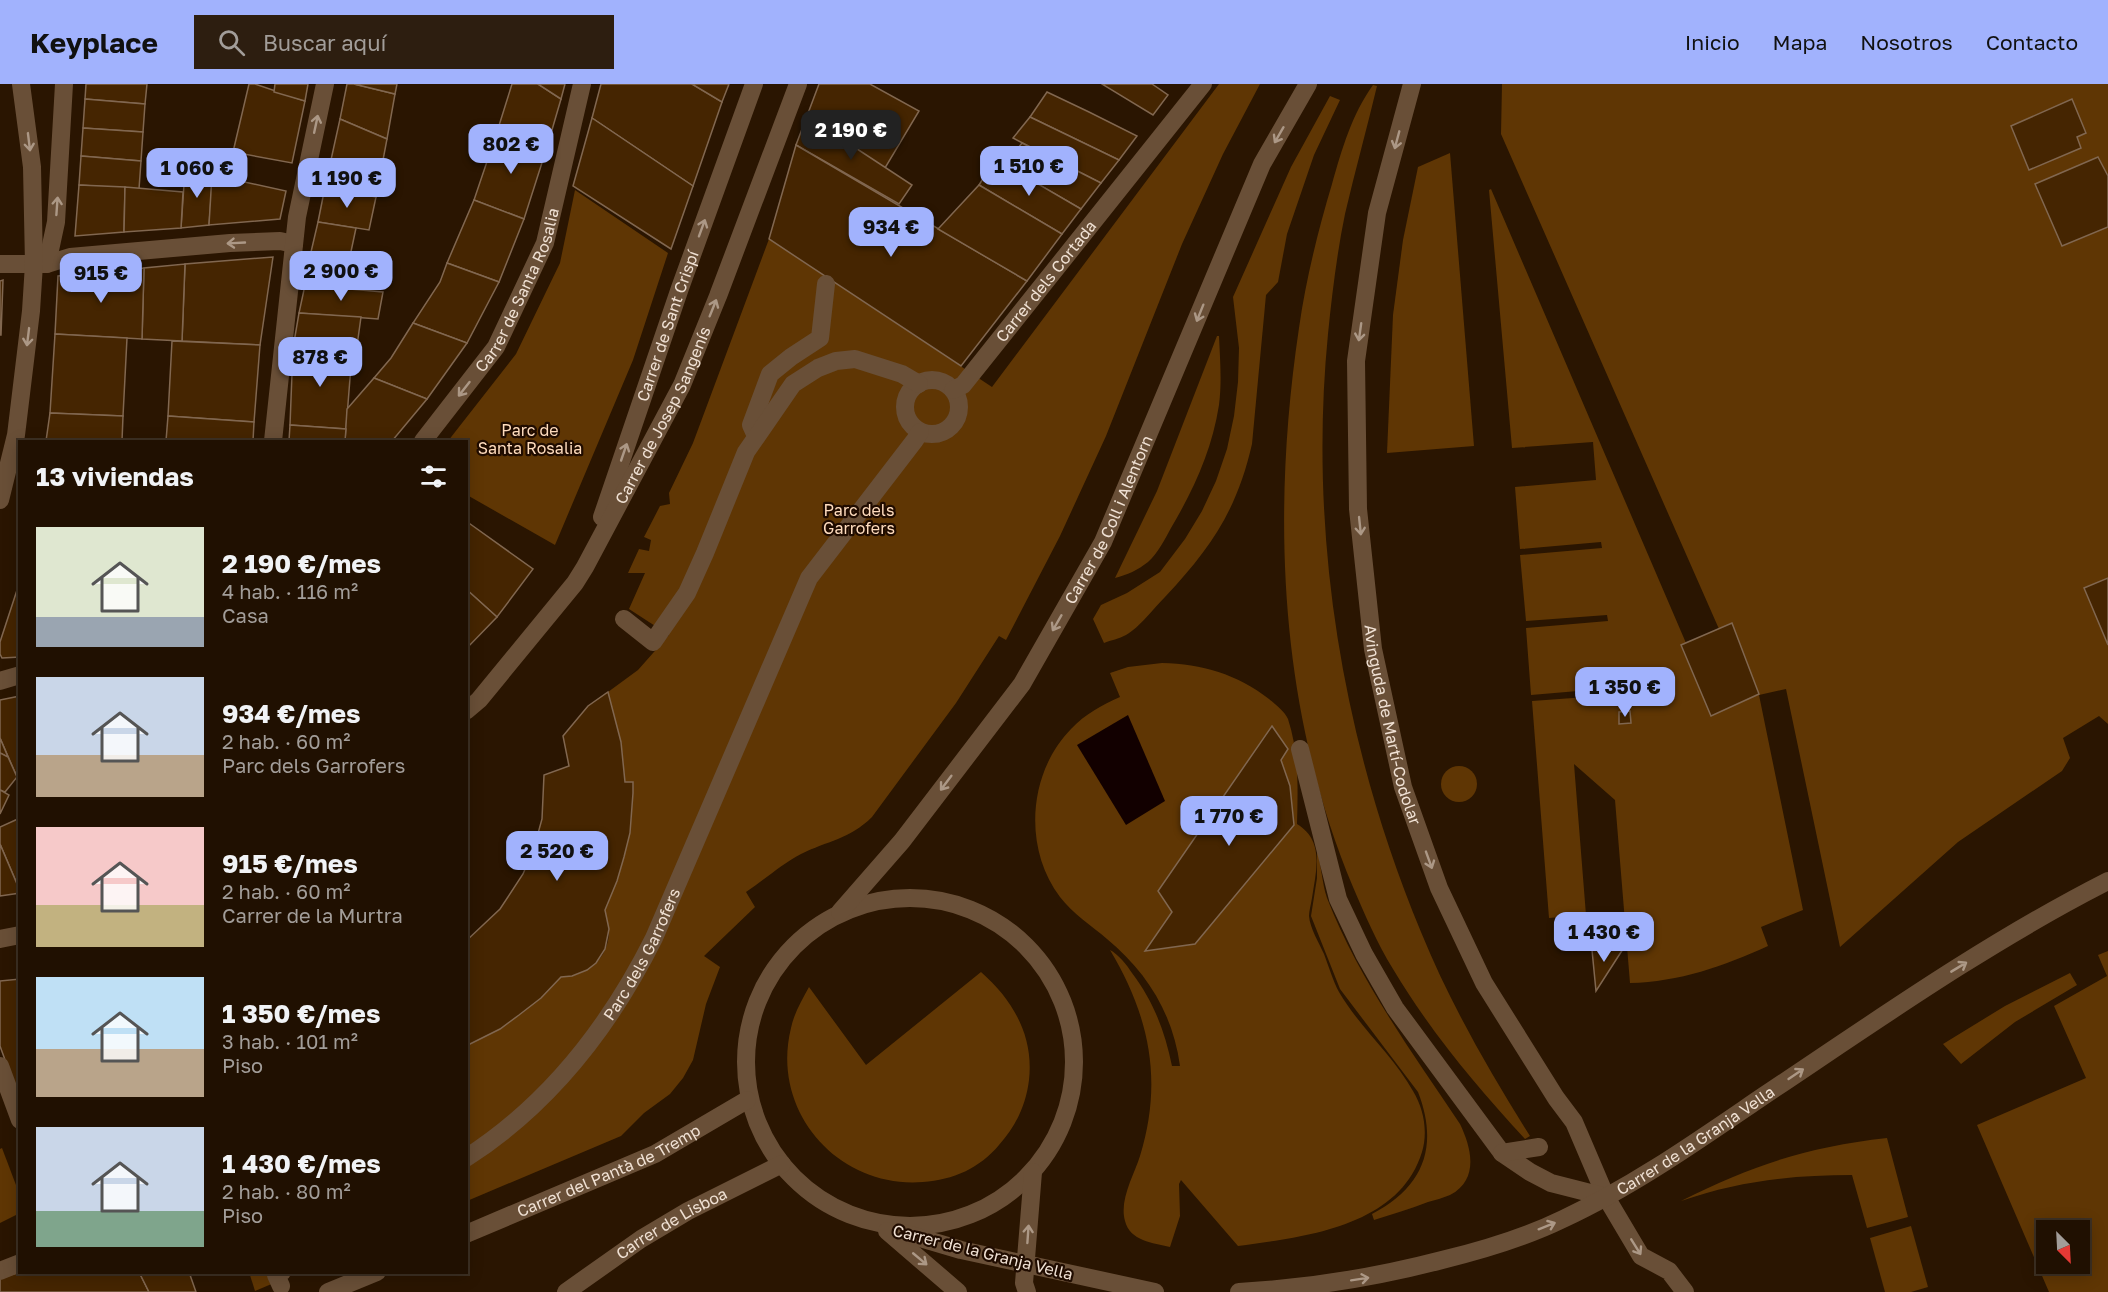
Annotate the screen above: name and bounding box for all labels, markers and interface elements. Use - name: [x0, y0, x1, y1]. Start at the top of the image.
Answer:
- search box: [194, 15, 614, 69]
- text: Keyplace: [30, 26, 158, 59]
- icon: search: [215, 26, 248, 59]
- text: Buscar aquí: [263, 29, 386, 56]
- text: Inicio: [1685, 29, 1740, 55]
- text: Mapa: [1773, 29, 1827, 55]
- text: Nosotros: [1860, 29, 1953, 55]
- text: Contacto: [1986, 29, 2078, 55]
- pin: 2 190 €: [796, 110, 906, 161]
- one-way arrow: [311, 115, 322, 135]
- text: 2 190 €: [815, 117, 887, 141]
- pin: 802 €: [469, 124, 553, 175]
- one-way arrow: [1273, 126, 1285, 143]
- text: 802 €: [482, 131, 540, 155]
- one-way arrow: [1391, 131, 1402, 150]
- one-way arrow: [24, 132, 35, 151]
- pin: 1 510 €: [974, 146, 1084, 197]
- pin: 1 060 €: [142, 148, 252, 199]
- text: 1 510 €: [994, 153, 1064, 177]
- text: 1 060 €: [160, 155, 234, 179]
- pin: 1 190 €: [292, 158, 402, 209]
- text: 1 190 €: [312, 165, 382, 189]
- one-way arrow: [51, 197, 62, 217]
- street label: Carrer de Santa Rosalia: [470, 206, 563, 376]
- pin: 934 €: [849, 207, 933, 258]
- text: 934 €: [863, 214, 919, 238]
- street label: Carrer dels Cortada: [991, 216, 1100, 346]
- one-way arrow: [697, 219, 708, 238]
- one-way arrow: [227, 237, 247, 248]
- street label: Carrer de Sant Crispí: [632, 246, 703, 404]
- pin: 2 900 €: [286, 251, 396, 302]
- pin: 915 €: [59, 253, 143, 304]
- text: 2 900 €: [304, 258, 379, 282]
- text: 915 €: [74, 260, 128, 284]
- one-way arrow: [708, 299, 719, 318]
- one-way arrow: [1194, 303, 1205, 322]
- one-way arrow: [1355, 321, 1366, 341]
- street label: Carrer de Josep Sangenís: [610, 323, 715, 507]
- one-way arrow: [22, 326, 33, 346]
- pin: 878 €: [278, 337, 362, 388]
- text: 878 €: [292, 344, 348, 368]
- one-way arrow: [457, 381, 470, 397]
- park label: Parc de Santa Rosalia: [478, 420, 582, 458]
- street label: Carrer de Coll i Alentorn: [1060, 432, 1157, 607]
- one-way arrow: [619, 443, 630, 462]
- icon: filters: [417, 460, 450, 493]
- text: 13 viviendas: [36, 461, 194, 492]
- park label: Parc dels Garrofers: [823, 500, 895, 538]
- one-way arrow: [1355, 516, 1366, 536]
- text: 2 190 €/mes: [222, 548, 381, 579]
- icon: home: [84, 551, 156, 623]
- text: 4 hab. · 116 m²: [222, 579, 358, 603]
- text: Casa: [222, 603, 269, 627]
- one-way arrow: [1051, 614, 1063, 631]
- street label: Avinguda de Martí-Codolar: [1360, 624, 1426, 827]
- pin: 1 350 €: [1570, 667, 1680, 718]
- text: 1 350 €: [1589, 674, 1661, 698]
- text: 934 €/mes: [222, 698, 361, 729]
- icon: home: [84, 701, 156, 773]
- text: 2 hab. · 60 m²: [222, 729, 351, 753]
- text: Parc dels Garrofers: [222, 753, 405, 777]
- one-way arrow: [940, 774, 952, 790]
- pin: 1 770 €: [1174, 796, 1284, 847]
- text: 1 770 €: [1194, 803, 1264, 827]
- pin: 2 520 €: [502, 831, 612, 882]
- text: 2 520 €: [520, 838, 594, 862]
- text: 915 €/mes: [222, 848, 358, 879]
- one-way arrow: [1425, 850, 1436, 869]
- icon: home: [84, 851, 156, 923]
- text: 2 hab. · 60 m²: [222, 879, 351, 903]
- street label: Parc dels Garrofers: [599, 885, 684, 1024]
- text: Carrer de la Murtra: [222, 903, 403, 927]
- pin: 1 430 €: [1549, 912, 1659, 963]
- text: 1 430 €: [1568, 919, 1640, 943]
- one-way arrow: [1950, 960, 1967, 972]
- text: 1 350 €/mes: [222, 998, 380, 1029]
- icon: home: [84, 1001, 156, 1073]
- text: 3 hab. · 101 m²: [222, 1029, 358, 1053]
- text: Piso: [222, 1053, 263, 1077]
- one-way arrow: [1787, 1068, 1804, 1080]
- street label: Carrer de la Granja Vella: [1613, 1081, 1778, 1199]
- street label: Carrer del Pantà de Tremp: [514, 1120, 704, 1221]
- text: 1 430 €/mes: [222, 1148, 381, 1179]
- icon: home: [84, 1151, 156, 1223]
- text: 2 hab. · 80 m²: [222, 1179, 351, 1203]
- street label: Carrer de Lisboa: [612, 1183, 730, 1264]
- text: Piso: [222, 1203, 263, 1227]
- street label: Carrer de la Granja Vella: [891, 1220, 1075, 1284]
- one-way arrow: [1537, 1220, 1555, 1231]
- north arrow: [2036, 1220, 2090, 1274]
- map controls: [2036, 1220, 2090, 1274]
- one-way arrow: [1023, 1225, 1034, 1244]
- one-way arrow: [1631, 1238, 1643, 1255]
- one-way arrow: [912, 1252, 928, 1265]
- one-way arrow: [1349, 1274, 1369, 1285]

